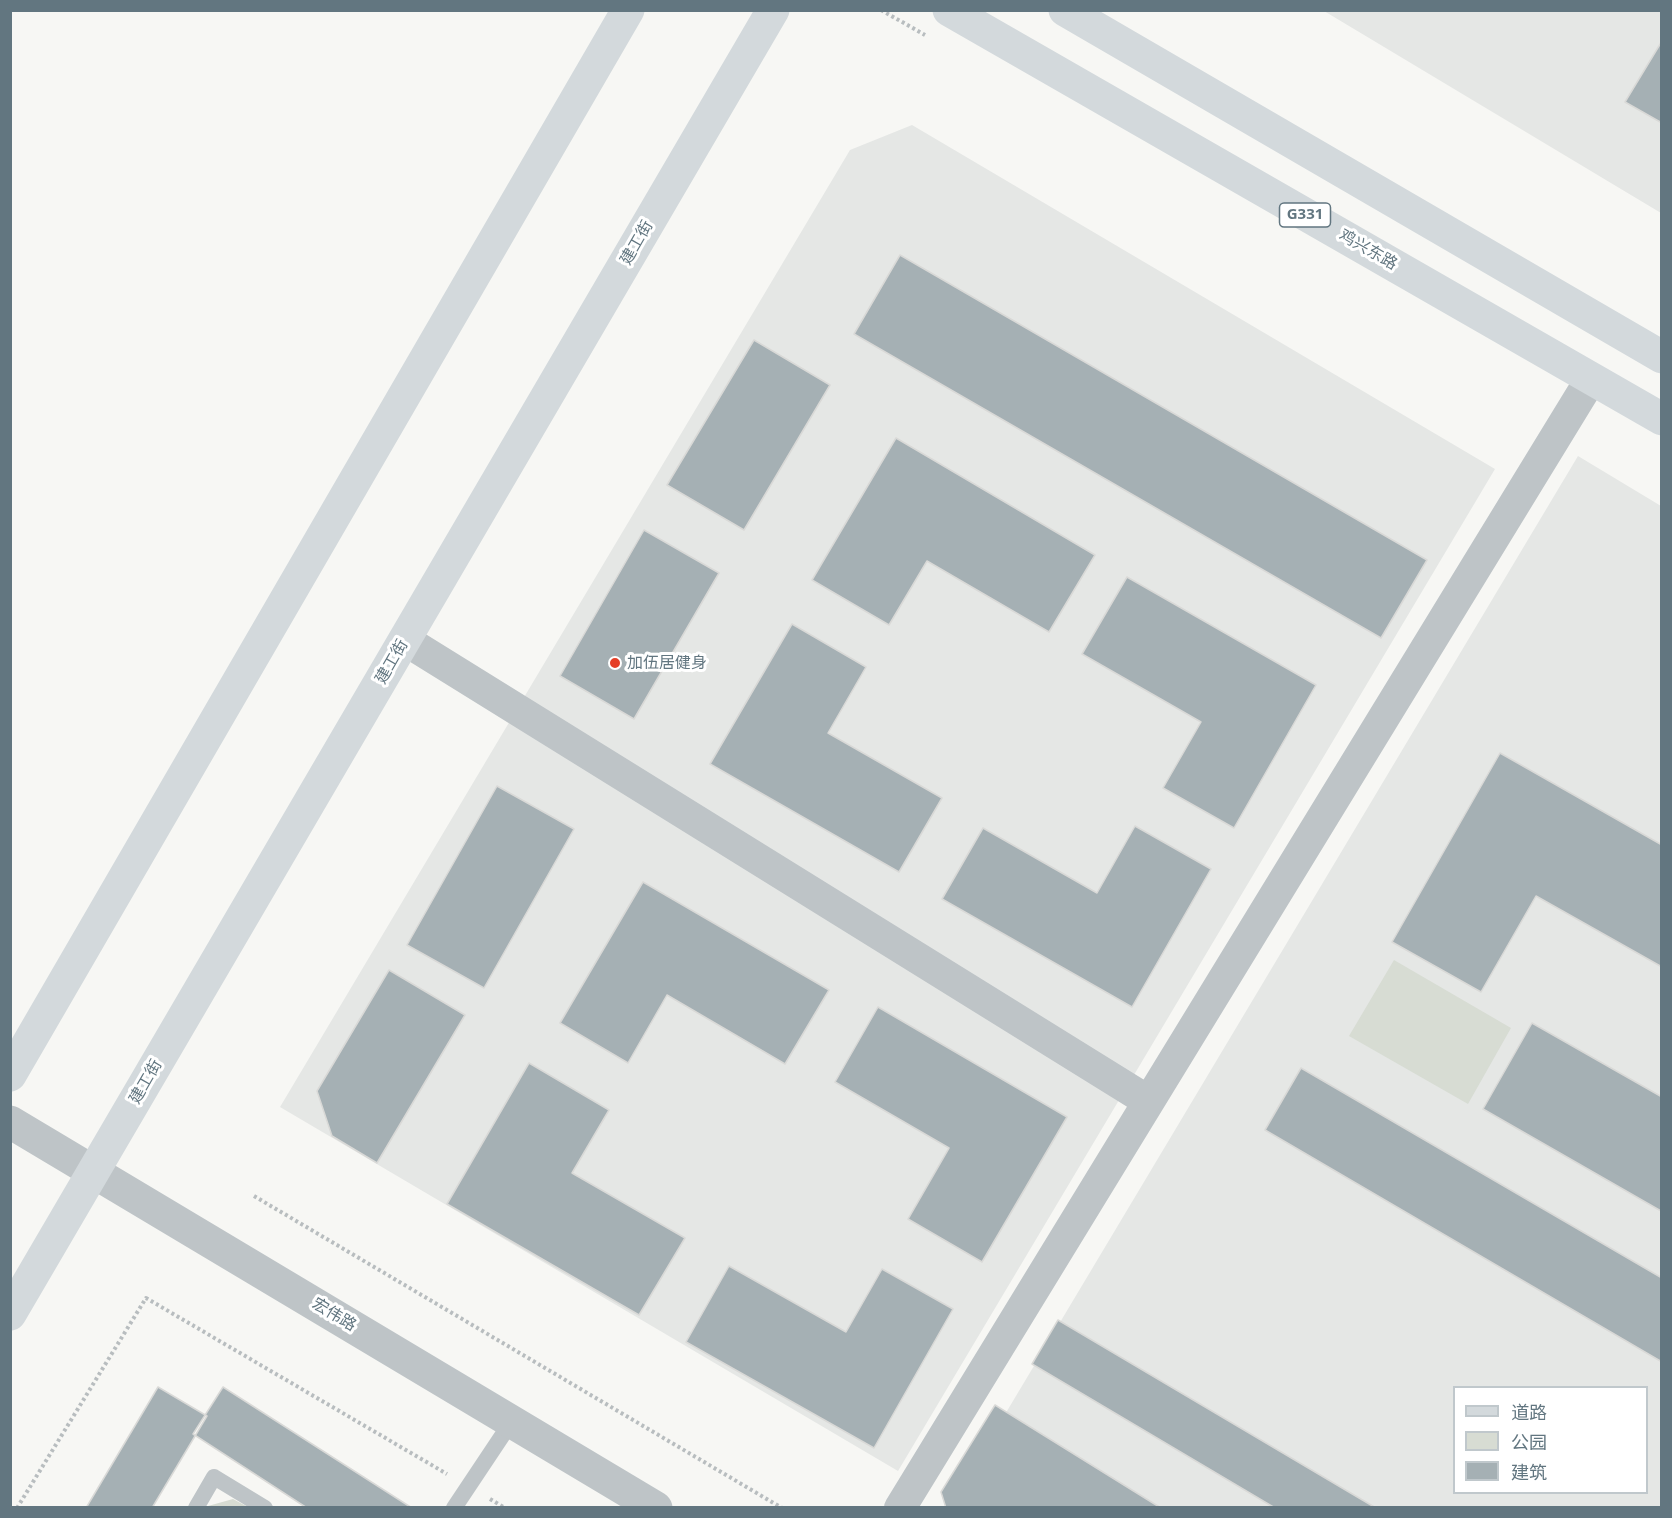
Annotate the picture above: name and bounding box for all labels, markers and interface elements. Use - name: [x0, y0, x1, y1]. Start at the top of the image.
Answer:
- road number: G331: [1280, 203, 1330, 227]
- street label: 建工街: [617, 217, 657, 269]
- street label: 鸡兴东路: [1335, 226, 1401, 274]
- street label: 建工街: [372, 636, 412, 688]
- place label: 加伍居健身: [627, 653, 707, 673]
- marker: 加伍居健身: [608, 656, 622, 670]
- street label: 建工街: [126, 1056, 166, 1108]
- street label: 宏伟路: [308, 1294, 360, 1336]
- legend: [1453, 1386, 1648, 1494]
- text: 道路: [1511, 1400, 1547, 1424]
- text: 公园: [1511, 1430, 1547, 1454]
- text: 建筑: [1511, 1460, 1547, 1484]

